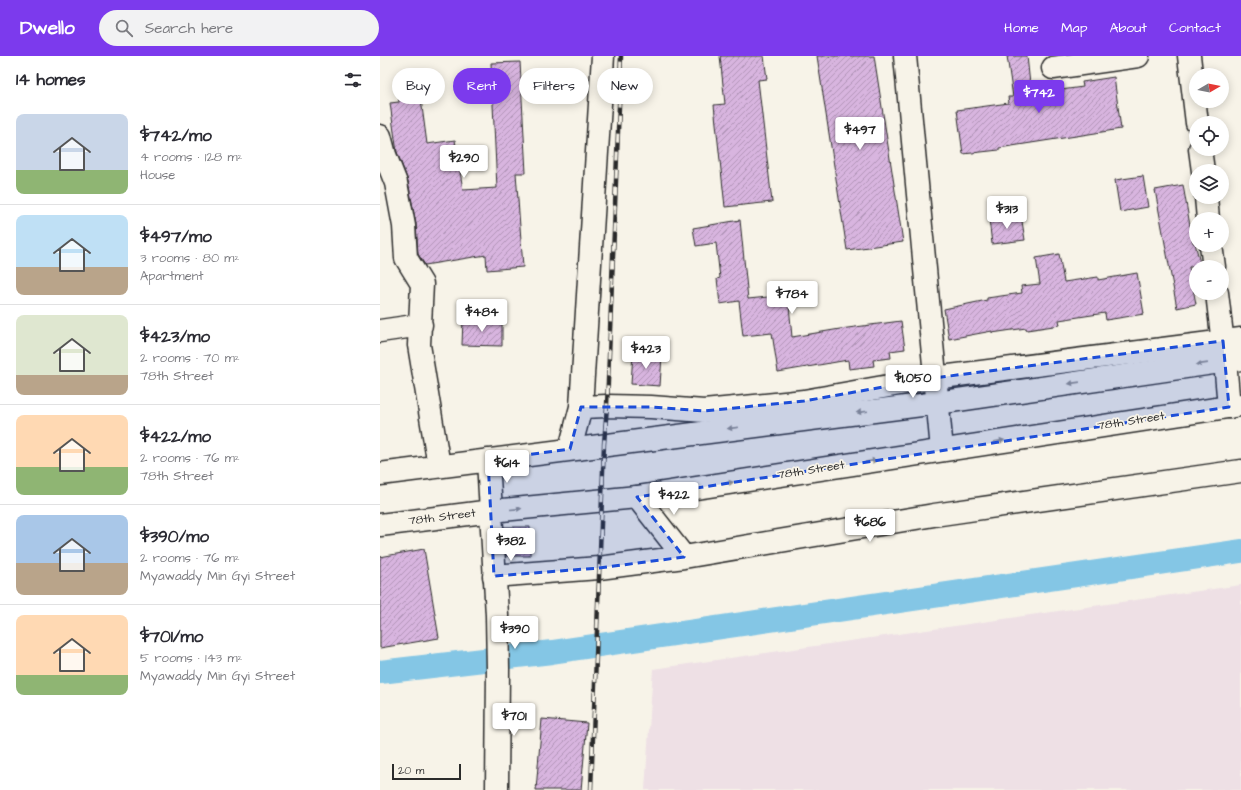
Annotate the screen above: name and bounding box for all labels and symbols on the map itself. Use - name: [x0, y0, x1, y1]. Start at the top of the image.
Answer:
- north arrow: [1189, 68, 1229, 108]
- pin: $742: [1015, 80, 1063, 114]
- pin: $497: [836, 117, 884, 151]
- pin: $290: [440, 145, 488, 179]
- pin: $313: [983, 196, 1031, 230]
- pin: $784: [768, 281, 816, 315]
- pin: $484: [458, 299, 506, 333]
- pin: $423: [622, 336, 670, 370]
- one-way arrow: [1196, 361, 1208, 367]
- pin: $1,050: [880, 365, 946, 399]
- one-way arrow: [1068, 380, 1080, 386]
- street label: 78th Street: [1096, 407, 1166, 435]
- one-way arrow: [856, 409, 868, 415]
- one-way arrow: [727, 425, 739, 431]
- one-way arrow: [993, 438, 1005, 444]
- pin: $614: [483, 450, 531, 484]
- street label: 78th Street: [776, 456, 846, 484]
- one-way arrow: [865, 458, 877, 464]
- one-way arrow: [722, 480, 734, 486]
- pin: $422: [650, 482, 698, 516]
- street label: 78th Street: [407, 504, 477, 530]
- one-way arrow: [510, 506, 522, 512]
- pin: $686: [846, 509, 894, 543]
- pin: $382: [487, 528, 535, 562]
- pin: $390: [491, 616, 539, 650]
- pin: $701: [490, 703, 538, 737]
- scale bar: [392, 762, 461, 781]

